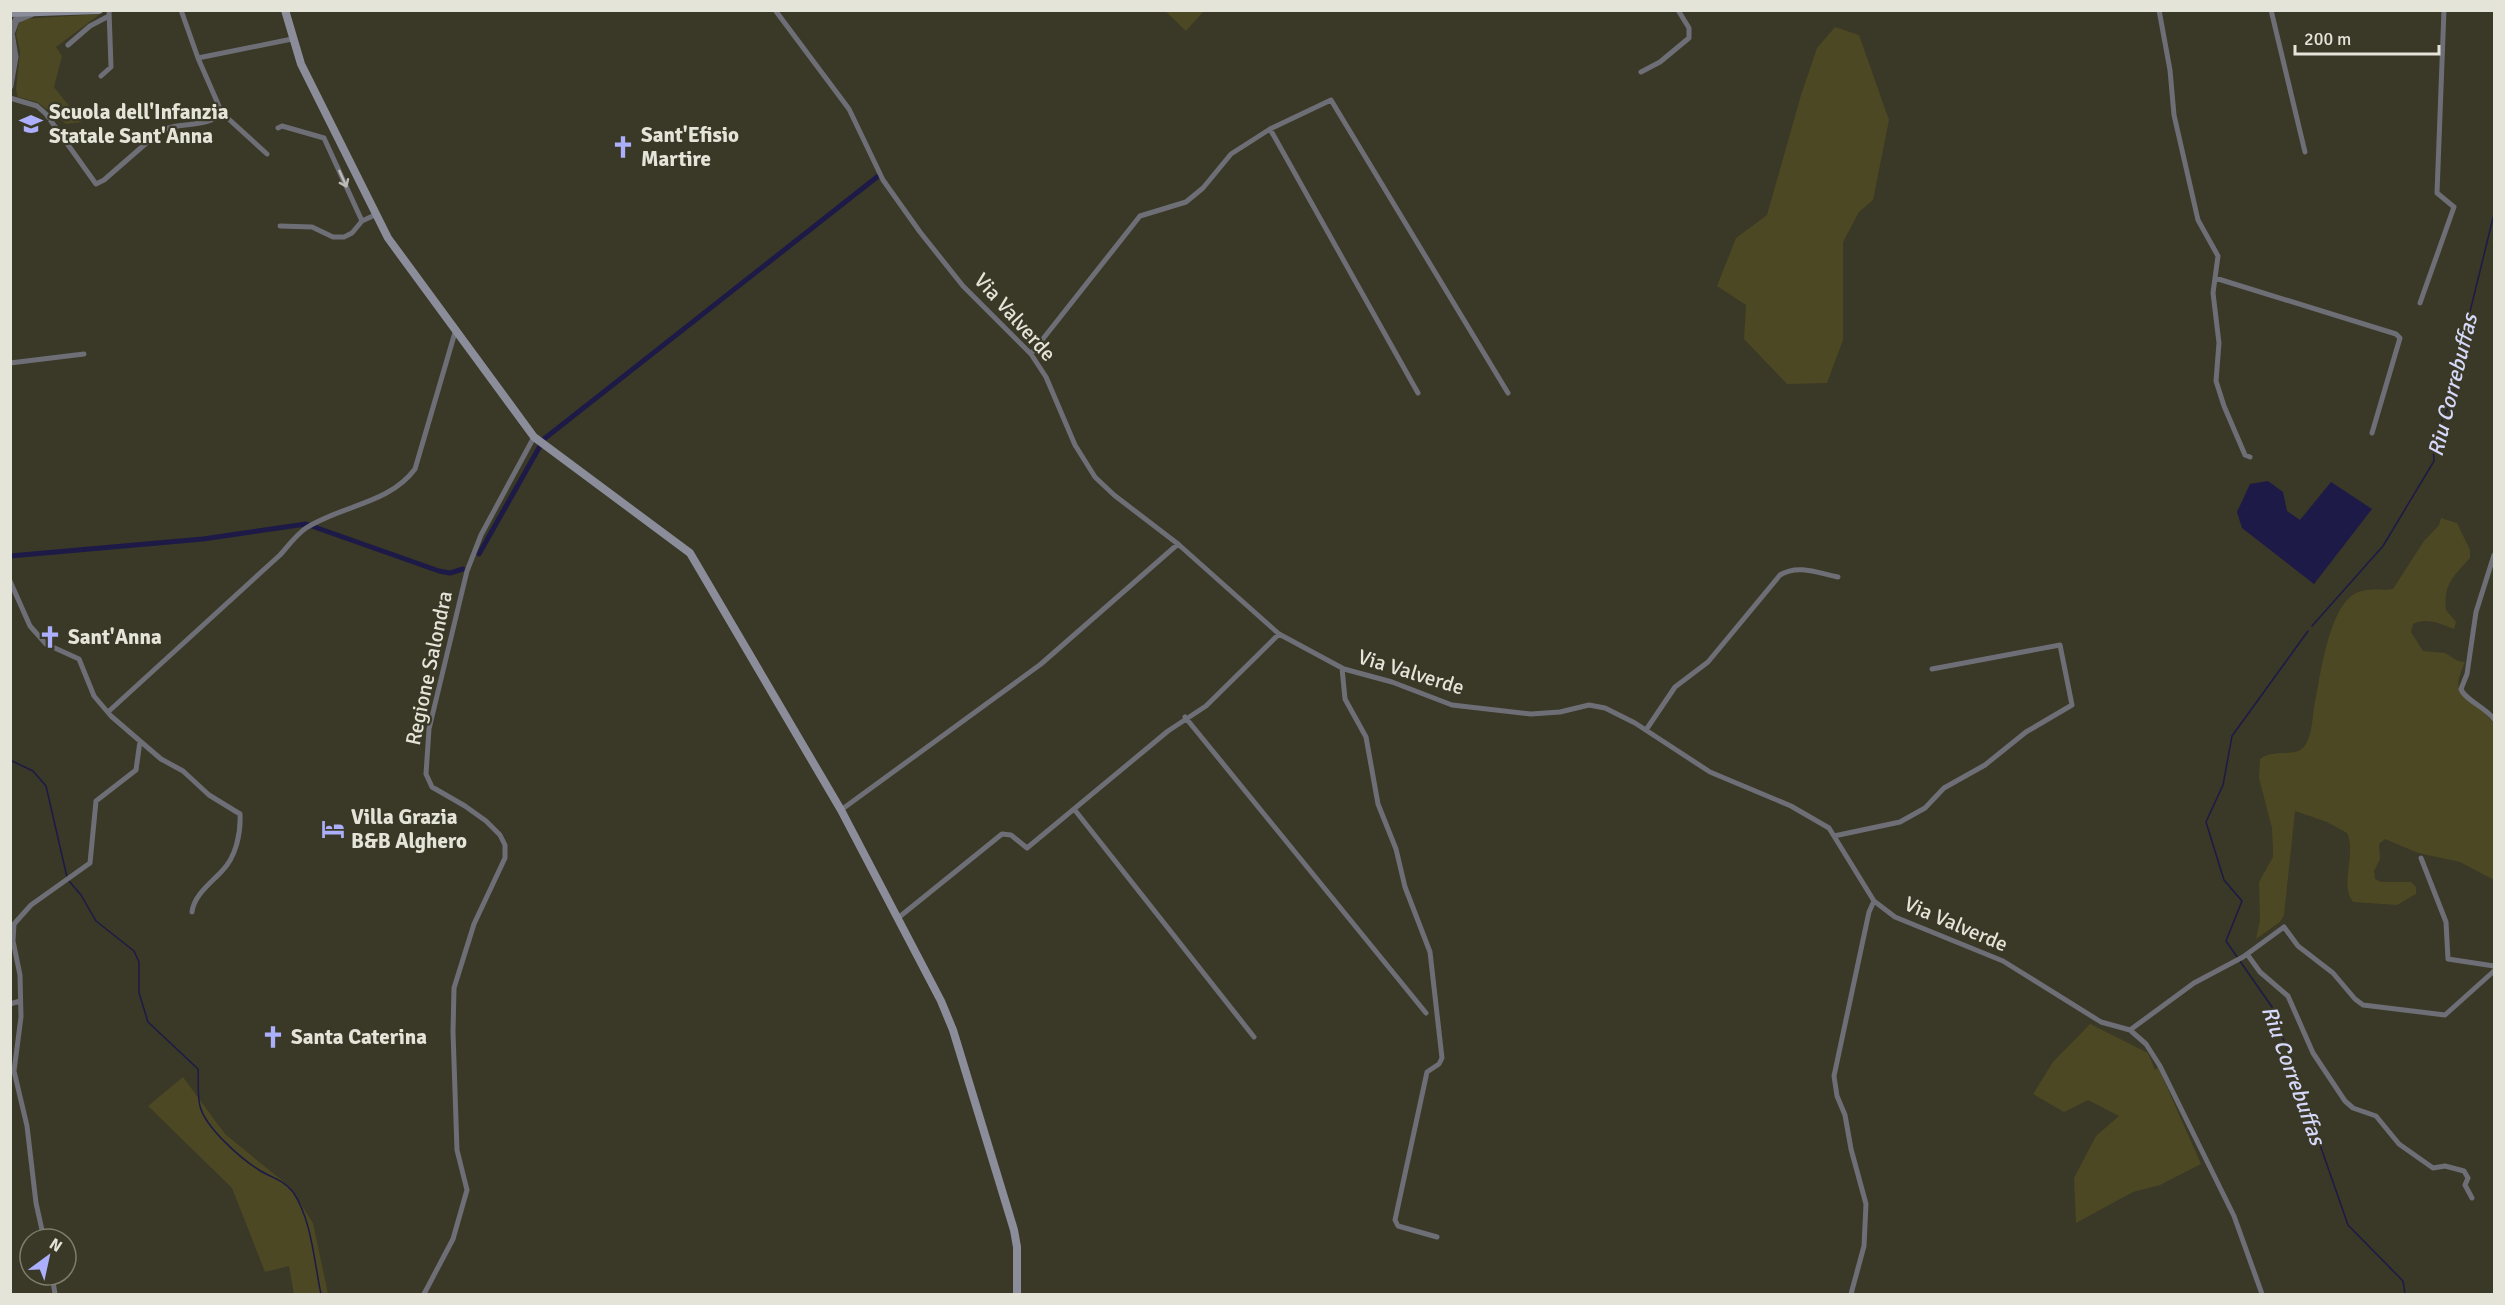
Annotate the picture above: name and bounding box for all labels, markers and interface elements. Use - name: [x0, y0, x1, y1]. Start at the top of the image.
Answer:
- scale bar: [2295, 18, 2439, 56]
- text: 200 m: [2304, 28, 2351, 50]
- place label: Scuola dell'Infanzia Statale Sant'Anna: [49, 99, 229, 149]
- school or university icon: Scuola dell'Infanzia Statale Sant'Anna: [18, 111, 44, 137]
- place label: Sant'Efisio Martire: [641, 122, 739, 172]
- church icon: Sant'Efisio Martire: [610, 134, 636, 160]
- one-way arrow: [337, 170, 349, 188]
- street label: Via Valverde: [969, 267, 1061, 367]
- water label: Riu Correbuffas: [2422, 309, 2484, 459]
- street label: Regione Salondra: [400, 588, 458, 748]
- church icon: Sant'Anna: [37, 624, 63, 650]
- place label: Sant'Anna: [68, 624, 162, 650]
- street label: Via Valverde: [1355, 644, 1467, 700]
- place label: Villa Grazia B&B Alghero: [351, 804, 467, 854]
- hotel icon: Villa Grazia B&B Alghero: [320, 816, 346, 842]
- street label: Via Valverde: [1900, 891, 2012, 957]
- water label: Riu Correbuffas: [2256, 1002, 2332, 1151]
- church icon: Santa Caterina: [260, 1024, 286, 1050]
- place label: Santa Caterina: [291, 1024, 427, 1050]
- north arrow: [18, 1227, 78, 1287]
- text: N: [46, 1234, 66, 1257]

